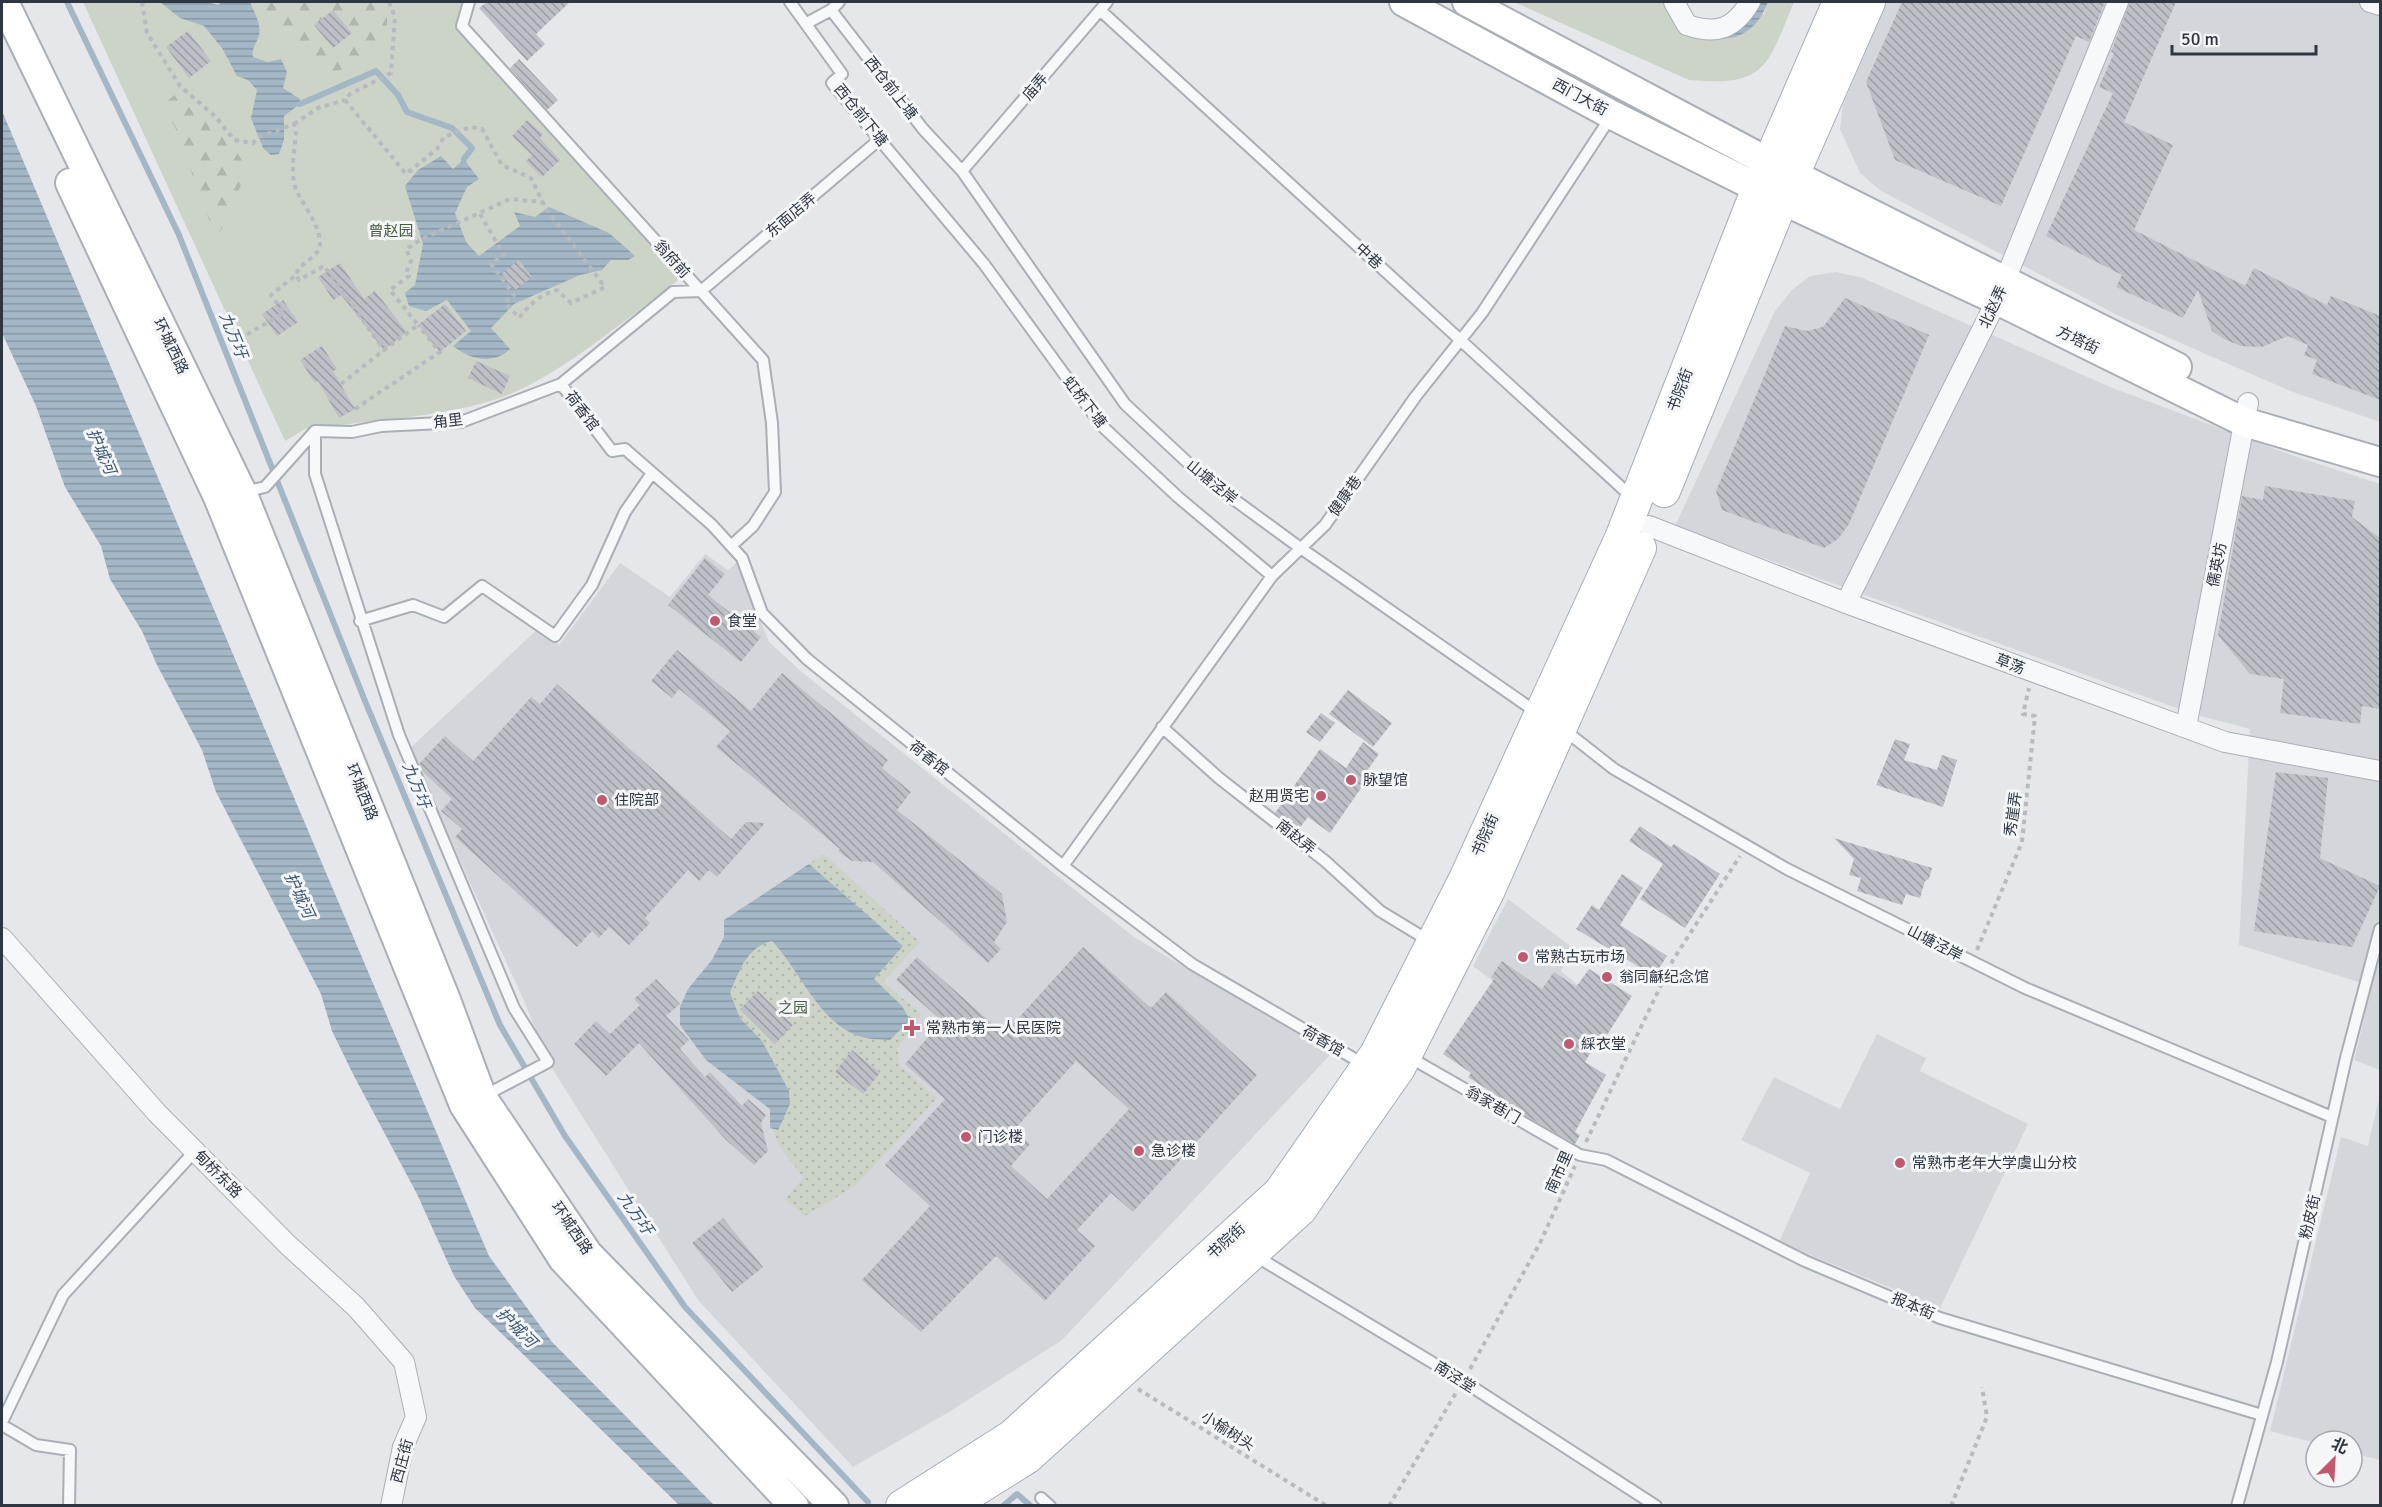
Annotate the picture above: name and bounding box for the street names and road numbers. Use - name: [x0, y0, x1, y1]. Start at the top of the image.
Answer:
- street label: 西仓前上塘: [861, 53, 921, 123]
- street label: 庙弄: [1018, 70, 1052, 104]
- street label: 西门大街: [1549, 75, 1611, 119]
- street label: 西仓前下塘: [830, 80, 892, 150]
- street label: 东面店弄: [762, 189, 820, 241]
- street label: 翁府前: [650, 236, 694, 282]
- street label: 中巷: [1352, 239, 1386, 273]
- street label: 北赵弄: [1975, 283, 2011, 331]
- street label: 环城西路: [150, 315, 192, 377]
- street label: 方塔街: [2054, 322, 2102, 358]
- street label: 书院街: [1664, 366, 1696, 414]
- street label: 虹桥下塘: [1059, 373, 1111, 431]
- street label: 荷香馆: [561, 388, 603, 434]
- street label: 角里: [432, 410, 464, 432]
- street label: 山塘泾岸: [1183, 456, 1241, 508]
- street label: 健康巷: [1325, 472, 1365, 520]
- street label: 儒英坊: [2204, 541, 2230, 589]
- street label: 草荡: [1993, 650, 2027, 678]
- street label: 荷香馆: [906, 737, 952, 779]
- street label: 环城西路: [342, 761, 382, 823]
- street label: 秀崖弄: [2001, 790, 2025, 838]
- street label: 书院街: [1468, 811, 1502, 859]
- street label: 南赵弄: [1273, 816, 1319, 858]
- street label: 山塘泾岸: [1904, 921, 1966, 965]
- street label: 荷香馆: [1299, 1022, 1347, 1060]
- street label: 翁家巷门: [1463, 1082, 1523, 1128]
- street label: 甸桥东路: [190, 1146, 246, 1202]
- street label: 南市里: [1542, 1148, 1576, 1196]
- street label: 粉皮街: [2296, 1193, 2324, 1241]
- street label: 环城西路: [548, 1198, 596, 1258]
- street label: 书院街: [1203, 1219, 1249, 1263]
- street label: 报本街: [1889, 1289, 1937, 1323]
- street label: 南泾堂: [1431, 1357, 1479, 1397]
- street label: 小榆树头: [1198, 1407, 1258, 1455]
- street label: 西庄街: [387, 1437, 417, 1485]

